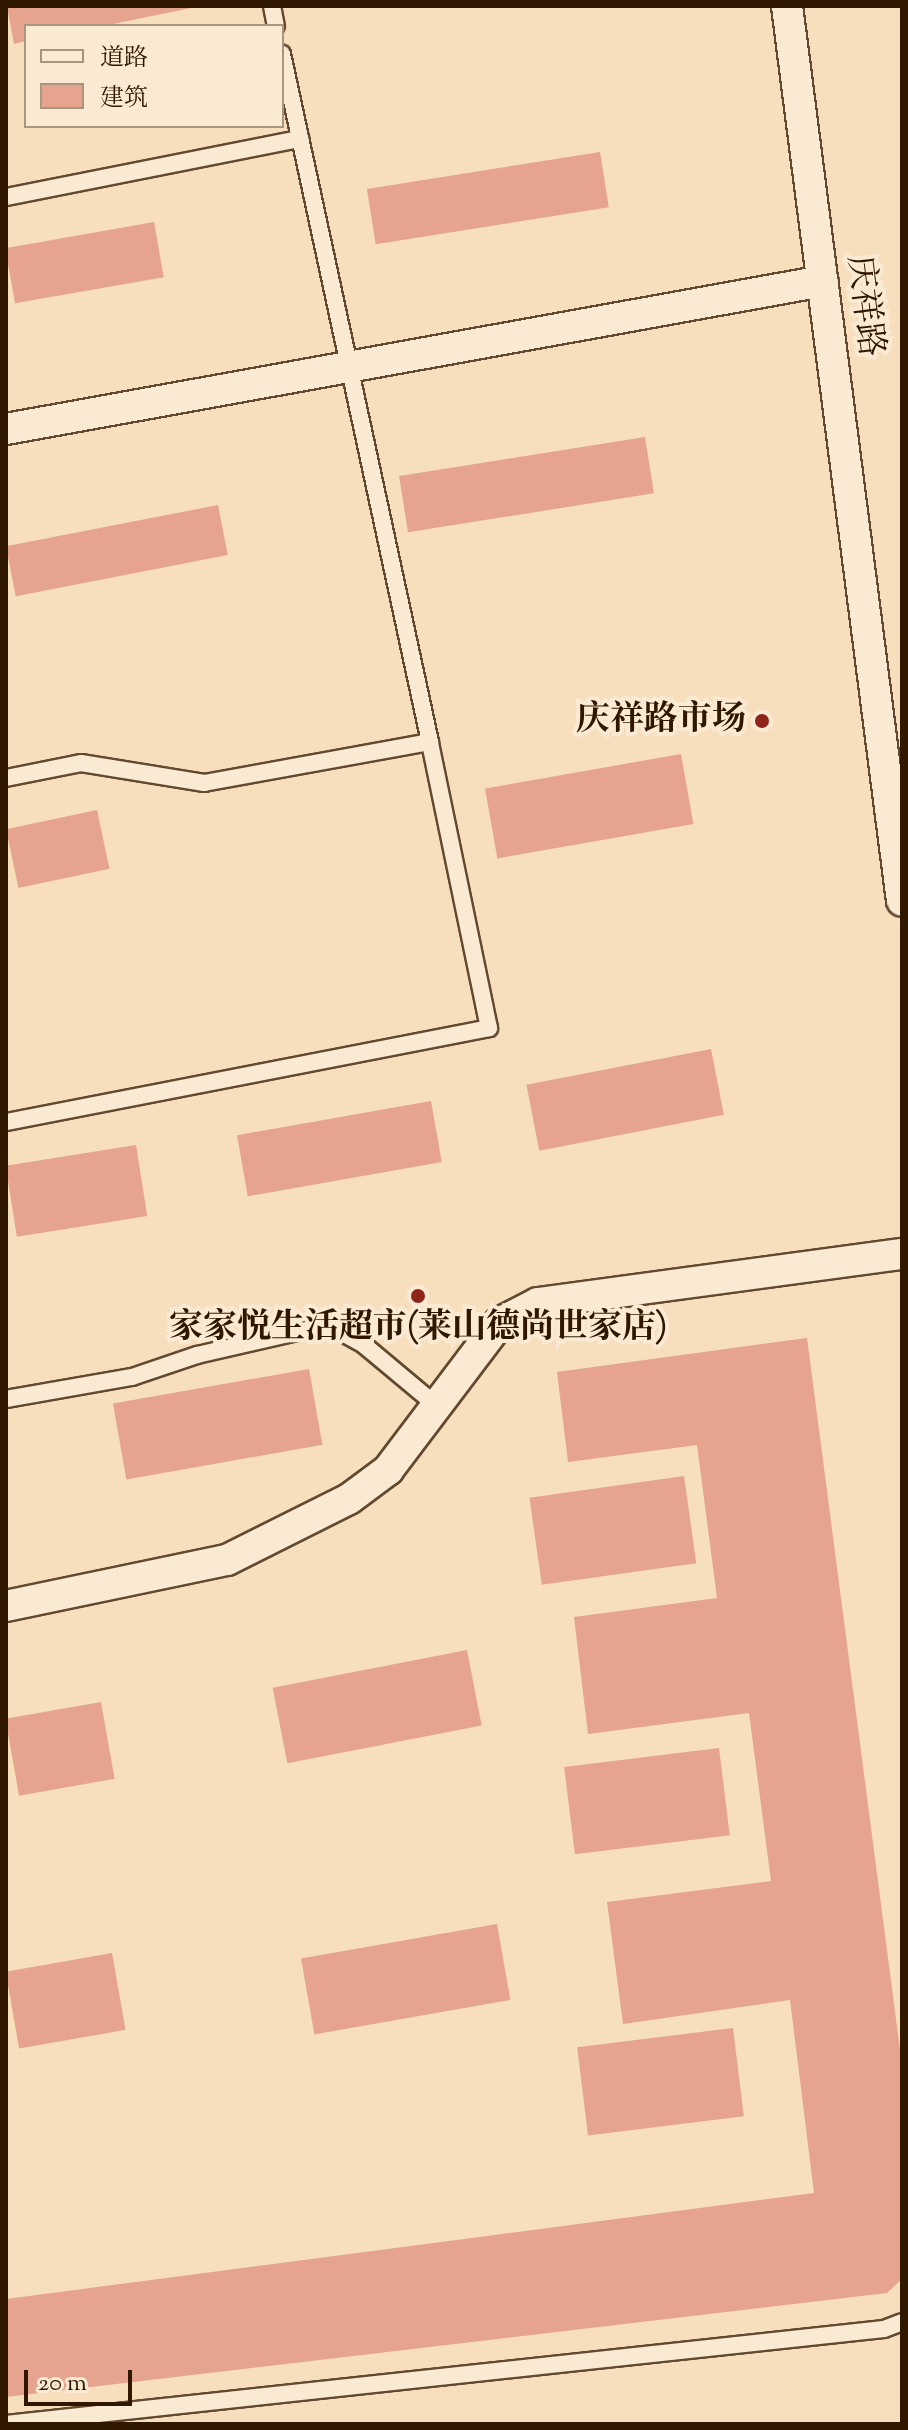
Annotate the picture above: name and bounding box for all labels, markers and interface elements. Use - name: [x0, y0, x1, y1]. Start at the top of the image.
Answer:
- legend: [24, 24, 284, 128]
- text: 道路: [100, 42, 148, 76]
- text: 建筑: [100, 82, 148, 116]
- street label: 庆祥路: [838, 253, 890, 359]
- place label: 庆祥路市场: [576, 701, 746, 741]
- marker: 庆祥路市场: [753, 712, 771, 730]
- marker: 家家悦生活超市(莱山德尚世家店): [409, 1287, 427, 1305]
- place label: 家家悦生活超市(莱山德尚世家店): [169, 1309, 667, 1349]
- scale bar: [28, 2354, 136, 2404]
- text: 20 m: [38, 2367, 87, 2401]

